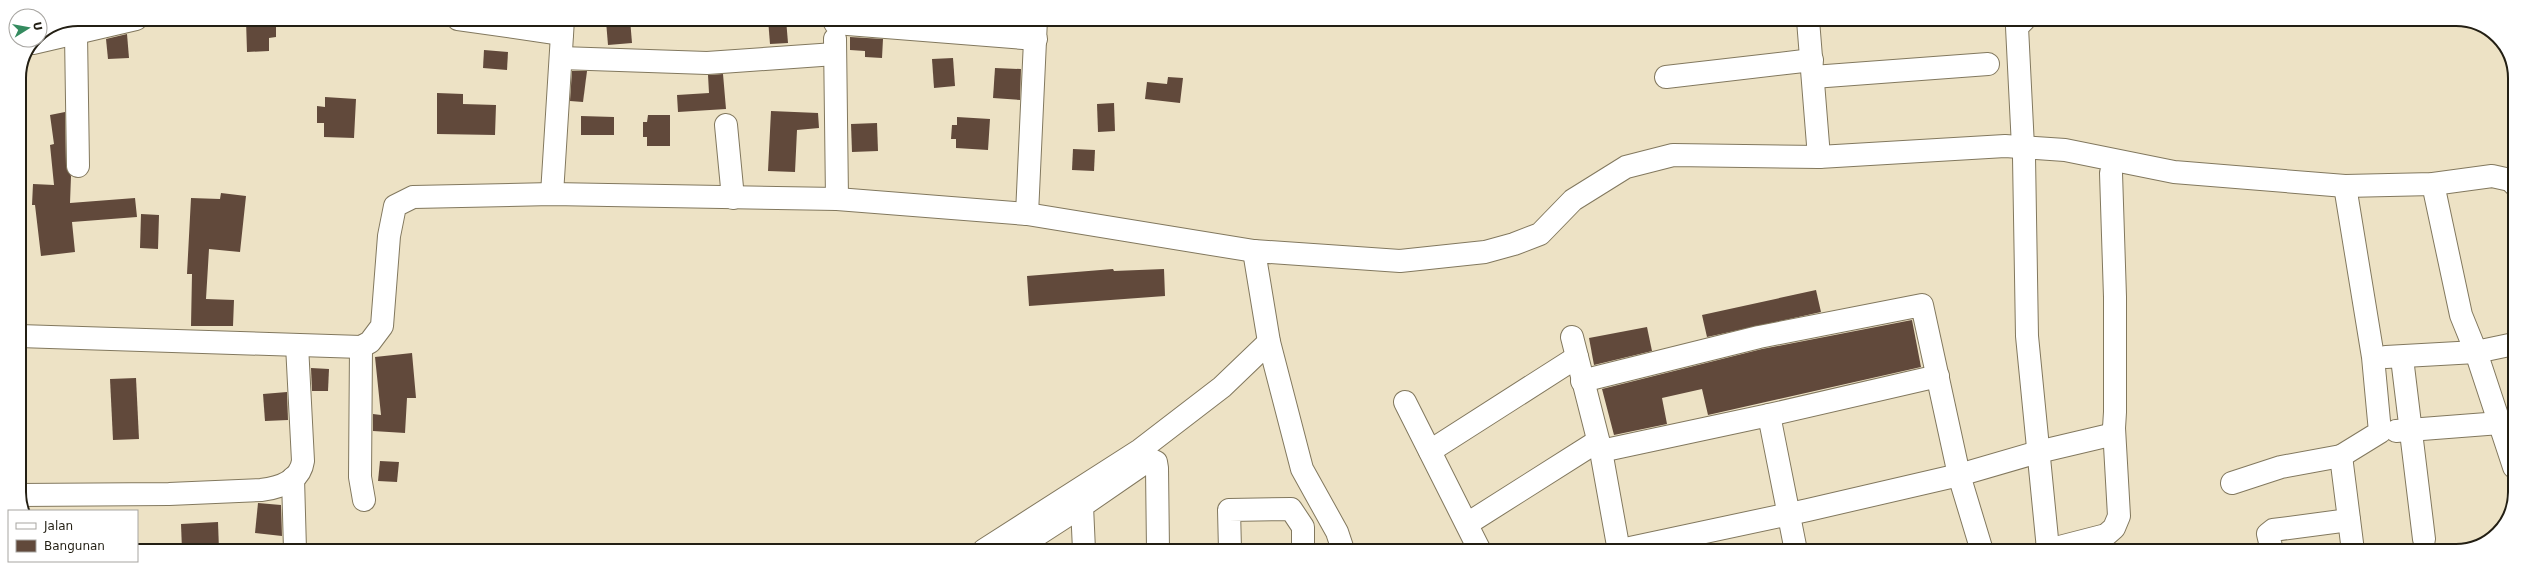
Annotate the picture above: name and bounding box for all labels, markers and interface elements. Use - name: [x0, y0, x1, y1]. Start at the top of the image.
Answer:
- north arrow: [8, 8, 48, 48]
- text: U: [30, 21, 45, 32]
- legend: [8, 510, 138, 562]
- text: Jalan: [43, 519, 73, 533]
- text: Bangunan: [44, 539, 105, 553]

